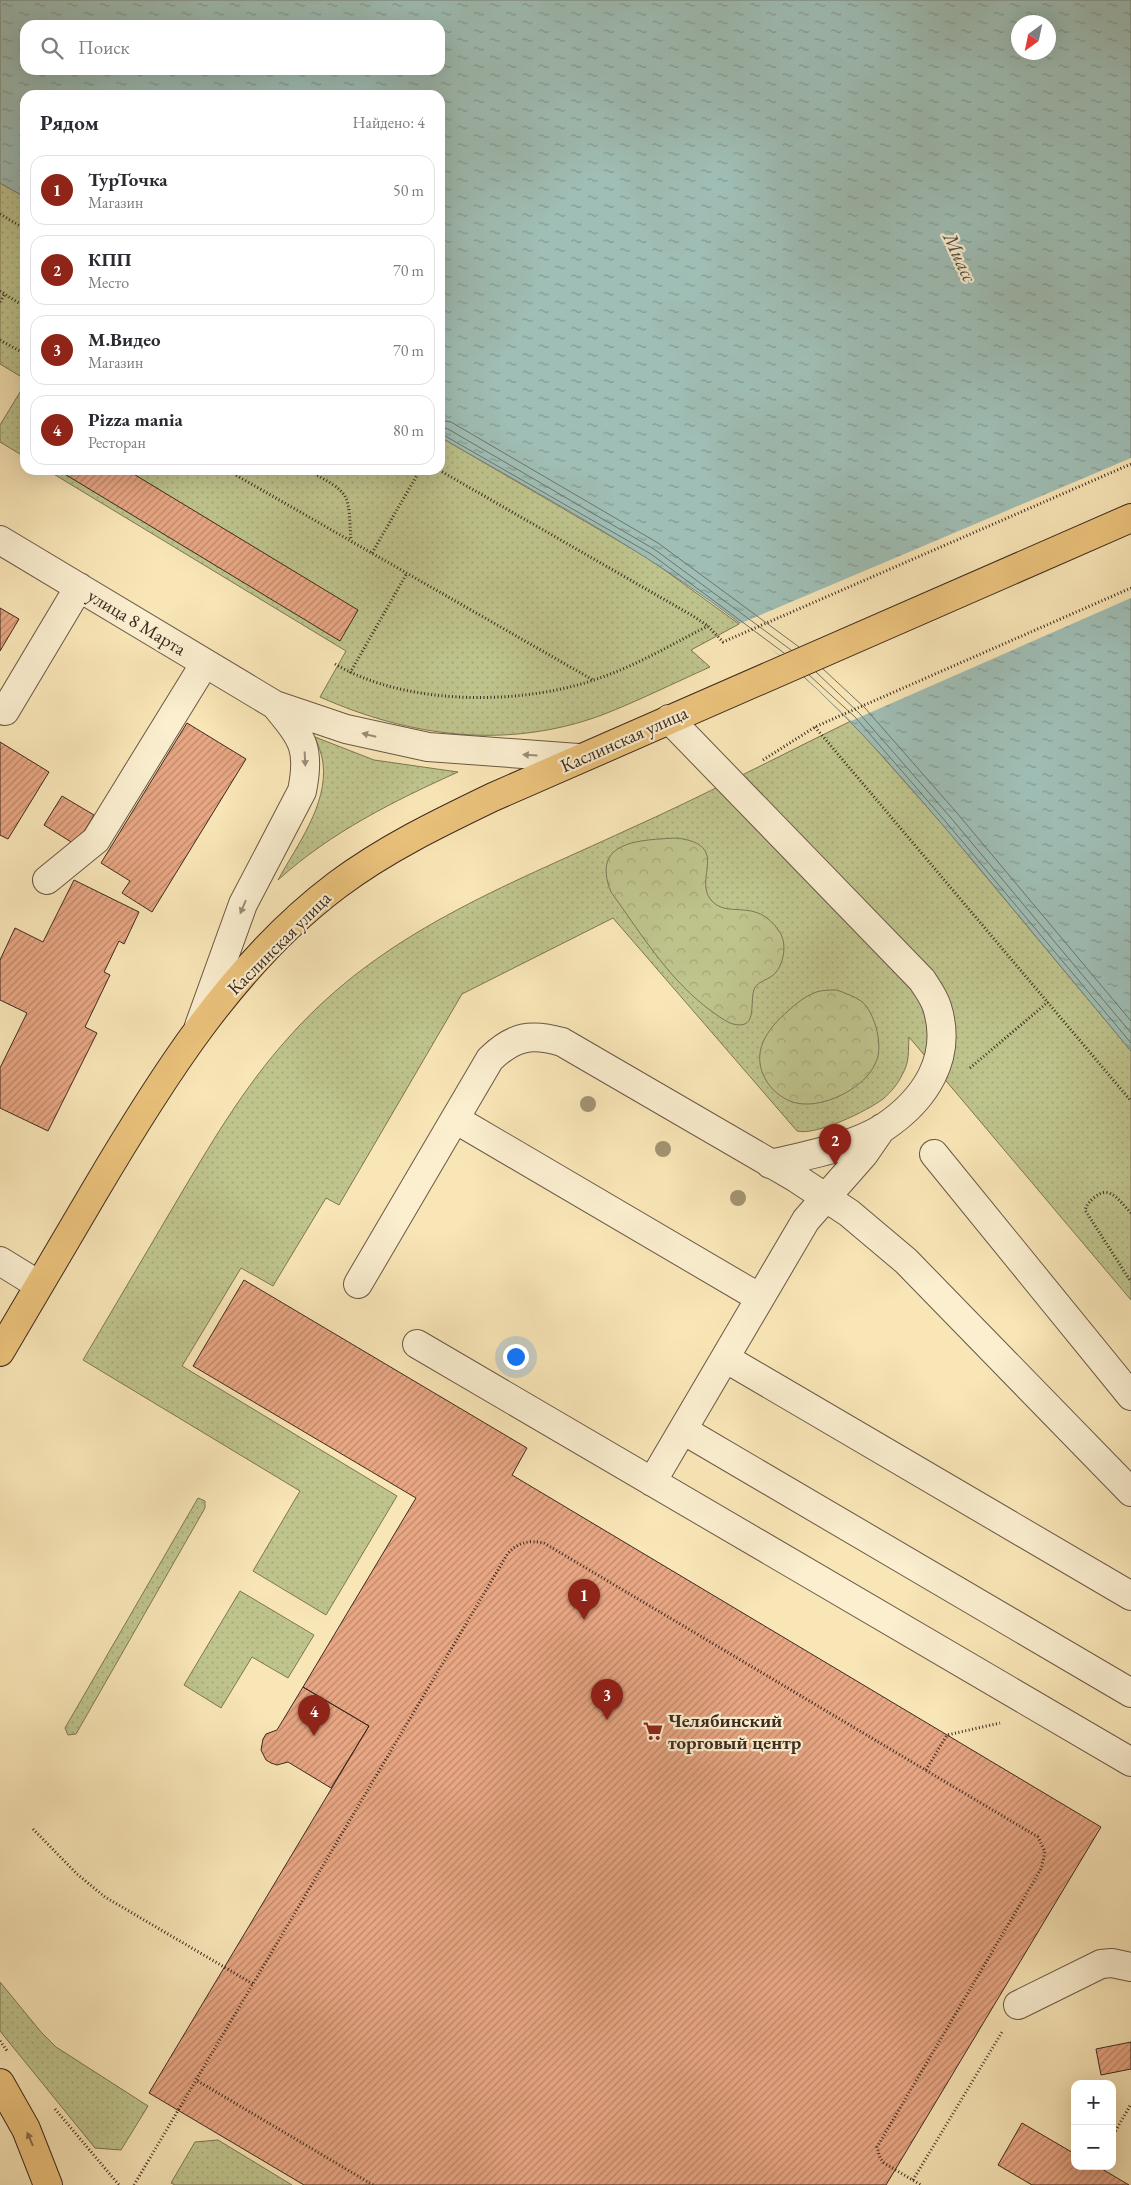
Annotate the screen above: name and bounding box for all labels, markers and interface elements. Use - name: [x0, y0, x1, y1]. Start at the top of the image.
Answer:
- north arrow: [1011, 15, 1056, 60]
- search box: [20, 20, 445, 75]
- icon: search: [38, 34, 66, 62]
- text: Поиск: [78, 35, 130, 60]
- text: Рядом: [40, 109, 99, 136]
- text: Найдено: 4: [353, 112, 425, 133]
- text: ТурТочка: [88, 167, 167, 192]
- text: 1: [53, 180, 61, 201]
- text: 50 m: [393, 180, 424, 201]
- text: Магазин: [88, 192, 143, 213]
- water label: Миасс: [937, 227, 983, 287]
- text: КПП: [88, 247, 131, 272]
- text: 2: [53, 260, 61, 281]
- text: 70 m: [393, 260, 424, 281]
- text: Место: [88, 272, 129, 293]
- text: М.Видео: [88, 327, 161, 352]
- text: 3: [53, 340, 61, 361]
- text: 70 m: [393, 340, 424, 361]
- text: Магазин: [88, 352, 143, 373]
- text: Pizza mania: [88, 407, 183, 432]
- text: 4: [53, 420, 61, 441]
- text: 80 m: [393, 420, 424, 441]
- text: Ресторан: [88, 432, 146, 453]
- street label: улица 8 Марта: [83, 583, 191, 661]
- street label: Каслинская улица: [556, 700, 692, 778]
- one-way arrow: [361, 730, 376, 738]
- one-way arrow: [522, 750, 538, 758]
- one-way arrow: [301, 751, 309, 767]
- street label: Каслинская улица: [222, 885, 337, 1000]
- one-way arrow: [238, 900, 246, 914]
- pin: 2: [819, 1124, 851, 1165]
- your location: [503, 1344, 529, 1370]
- pin: 1: [568, 1579, 600, 1620]
- pin: 3: [591, 1679, 623, 1720]
- pin: 4: [298, 1695, 330, 1736]
- place label: Челябинский торговый центр: [668, 1708, 802, 1755]
- supermarket icon: Челябинский торговый центр: [642, 1720, 664, 1742]
- map controls: [1071, 2080, 1116, 2170]
- button: +: [1071, 2080, 1116, 2125]
- button: −: [1071, 2125, 1116, 2170]
- one-way arrow: [26, 2132, 34, 2147]

